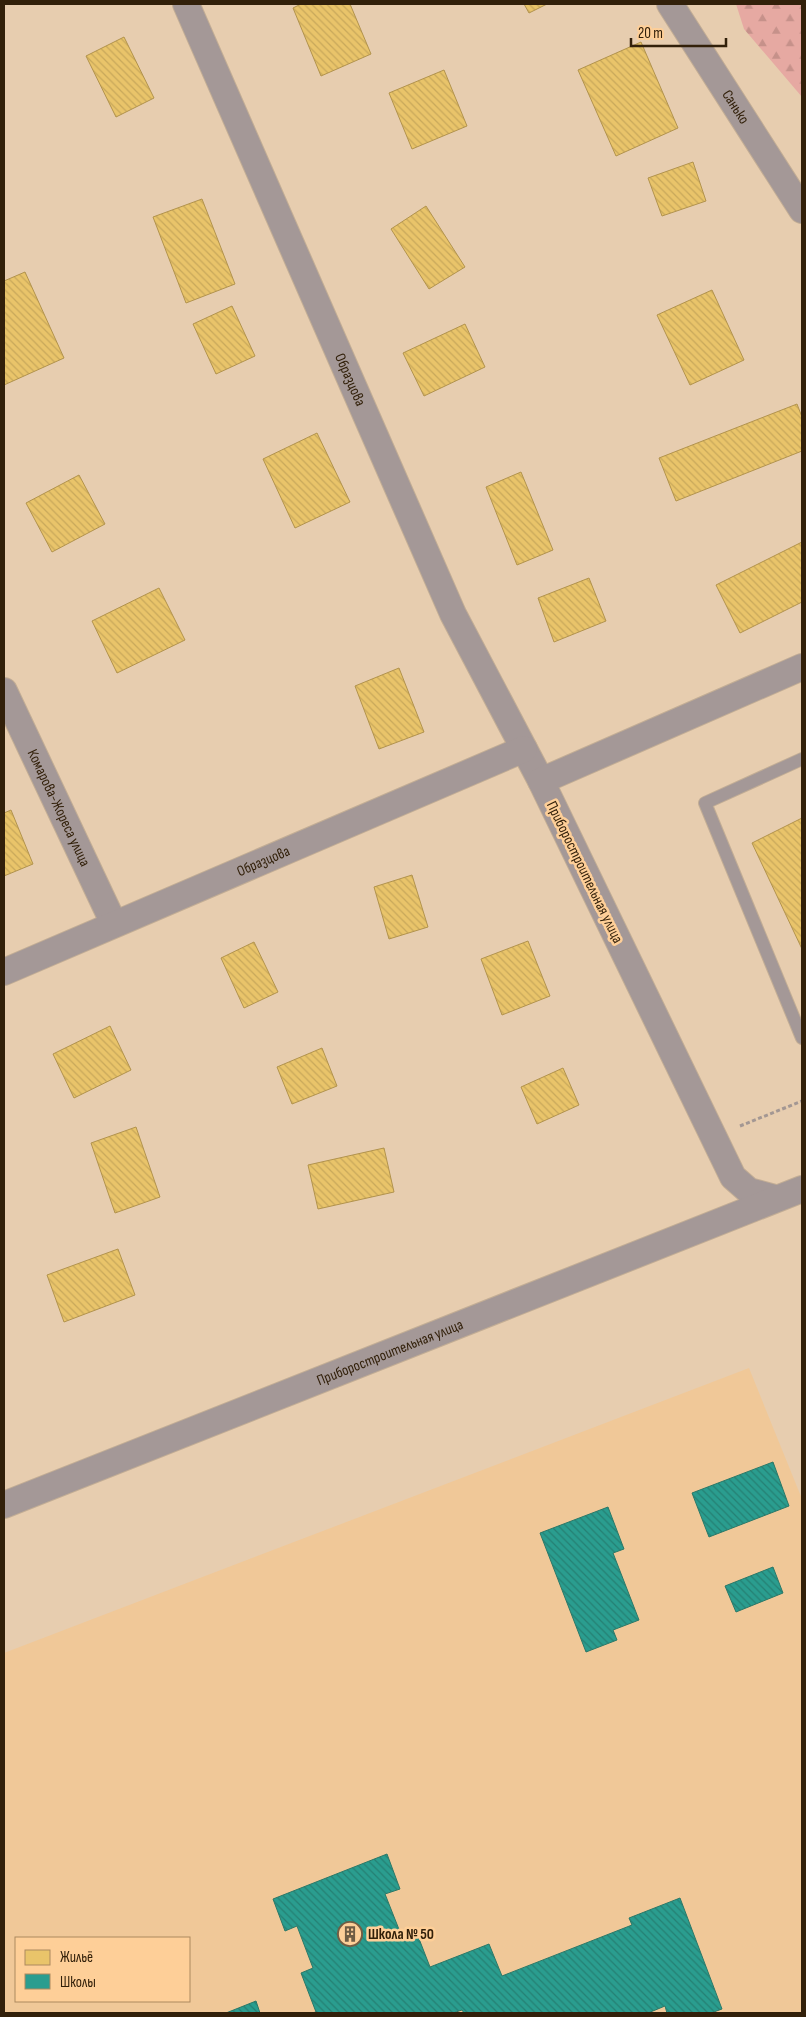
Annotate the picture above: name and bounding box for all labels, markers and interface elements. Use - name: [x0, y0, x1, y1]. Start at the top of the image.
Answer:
- scale bar: [631, 15, 726, 47]
- text: 20 m: [638, 24, 663, 43]
- street label: Санько: [717, 86, 753, 128]
- street label: Образцова: [330, 351, 370, 409]
- street label: Комарова-Жореса улица: [23, 746, 95, 870]
- street label: Приборостроительная улица: [542, 798, 627, 946]
- street label: Образцова: [234, 842, 293, 881]
- street label: Приборостроительная улица: [314, 1315, 466, 1390]
- building icon: Школа № 50: [337, 1921, 363, 1947]
- place label: Школа № 50: [368, 1925, 434, 1944]
- legend: [15, 1937, 190, 2002]
- text: Жильё: [60, 1948, 93, 1967]
- text: Школы: [60, 1973, 96, 1992]

